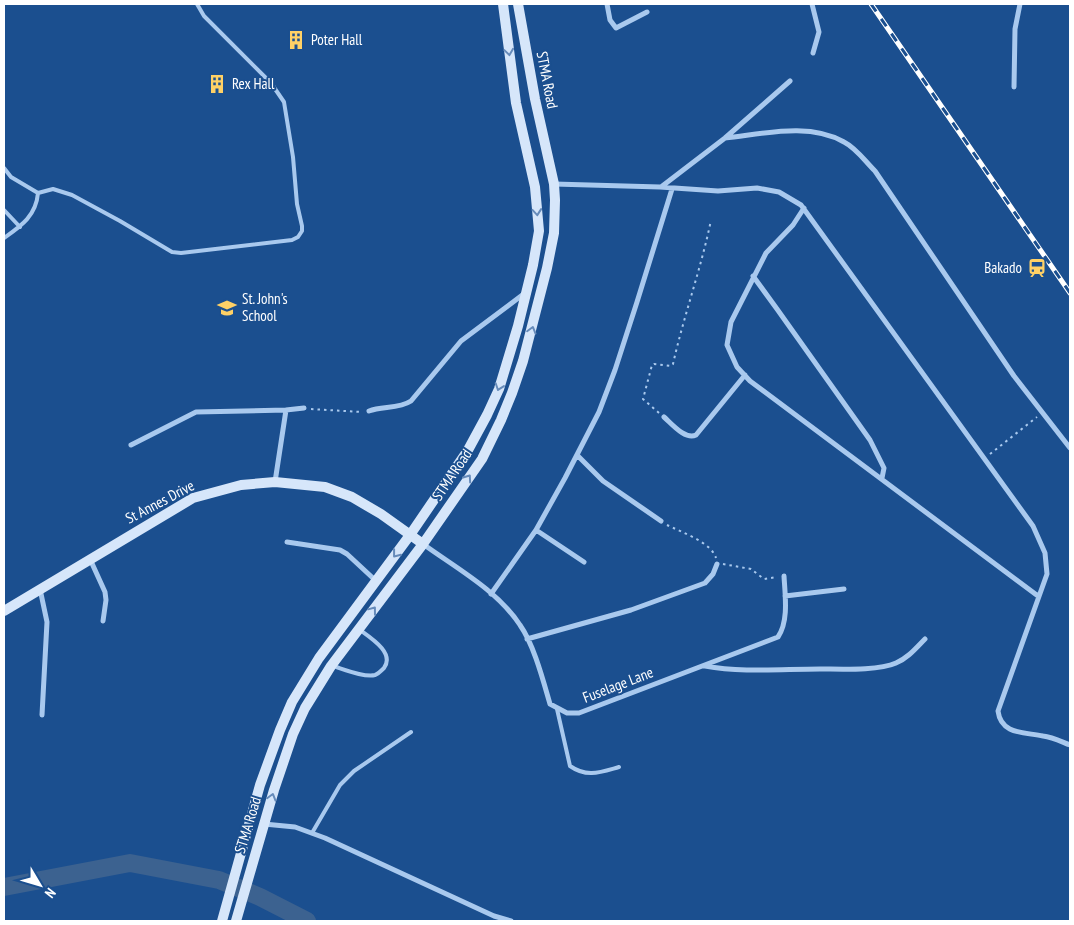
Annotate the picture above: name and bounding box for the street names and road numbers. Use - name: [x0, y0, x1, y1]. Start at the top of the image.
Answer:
- street label: STMA Road: [533, 50, 562, 110]
- street label: STMA Road: [427, 445, 476, 504]
- street label: St Annes Drive: [122, 475, 197, 528]
- street label: Fuselage Lane: [580, 662, 656, 707]
- street label: STMA Road: [230, 794, 265, 855]

